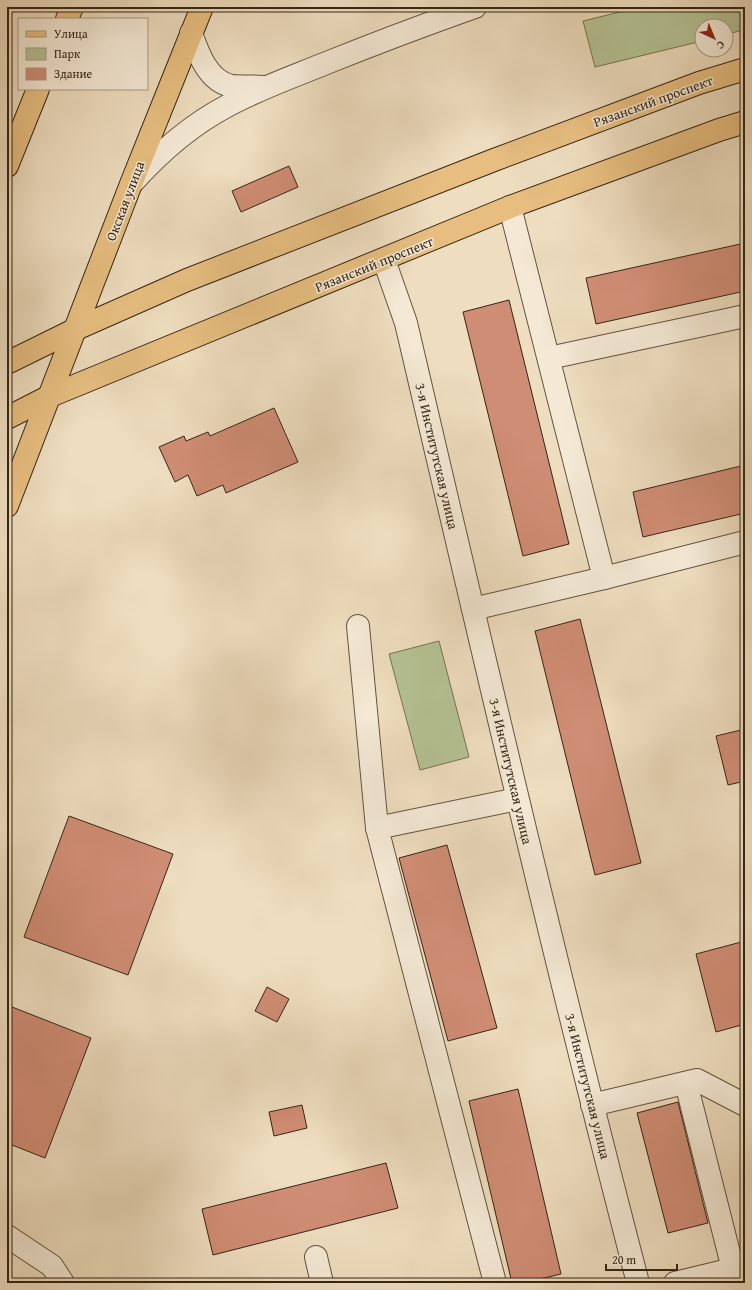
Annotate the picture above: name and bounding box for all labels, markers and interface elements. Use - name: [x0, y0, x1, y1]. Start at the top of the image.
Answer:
- legend: [18, 18, 148, 90]
- north arrow: [694, 18, 734, 58]
- text: Улица: [54, 25, 88, 42]
- text: С: [713, 37, 729, 53]
- text: Парк: [54, 45, 81, 62]
- text: Здание: [54, 65, 93, 82]
- street label: Рязанский проспект: [590, 70, 716, 132]
- street label: Окская улица: [101, 158, 150, 244]
- street label: Рязанский проспект: [312, 231, 436, 297]
- street label: 3-я Институтская улица: [410, 381, 464, 531]
- street label: 3-я Институтская улица: [484, 696, 538, 846]
- street label: 3-я Институтская улица: [560, 1011, 616, 1161]
- scale bar: [606, 1246, 677, 1272]
- text: 20 m: [612, 1251, 636, 1268]

